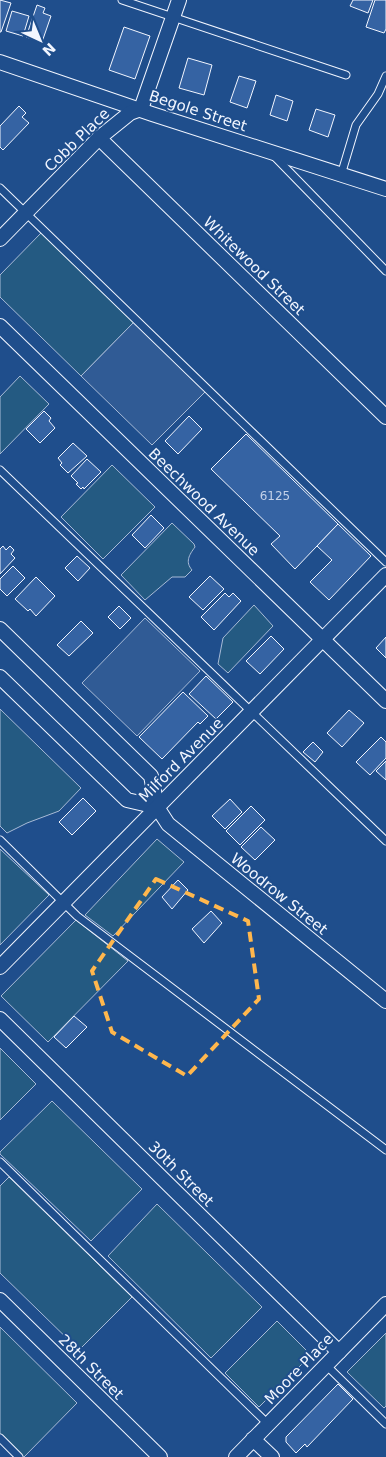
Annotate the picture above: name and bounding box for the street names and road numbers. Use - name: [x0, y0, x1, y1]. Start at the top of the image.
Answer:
- street label: Begole Street: [147, 87, 249, 135]
- street label: Cobb Place: [41, 105, 113, 175]
- street label: Whitewood Street: [200, 213, 309, 319]
- street label: Beechwood Avenue: [145, 444, 263, 560]
- street label: Milford Avenue: [135, 714, 227, 806]
- street label: Woodrow Street: [227, 849, 331, 939]
- street label: 30th Street: [145, 1138, 217, 1210]
- street label: Moore Place: [261, 1330, 337, 1408]
- street label: 28th Street: [55, 1331, 127, 1403]

